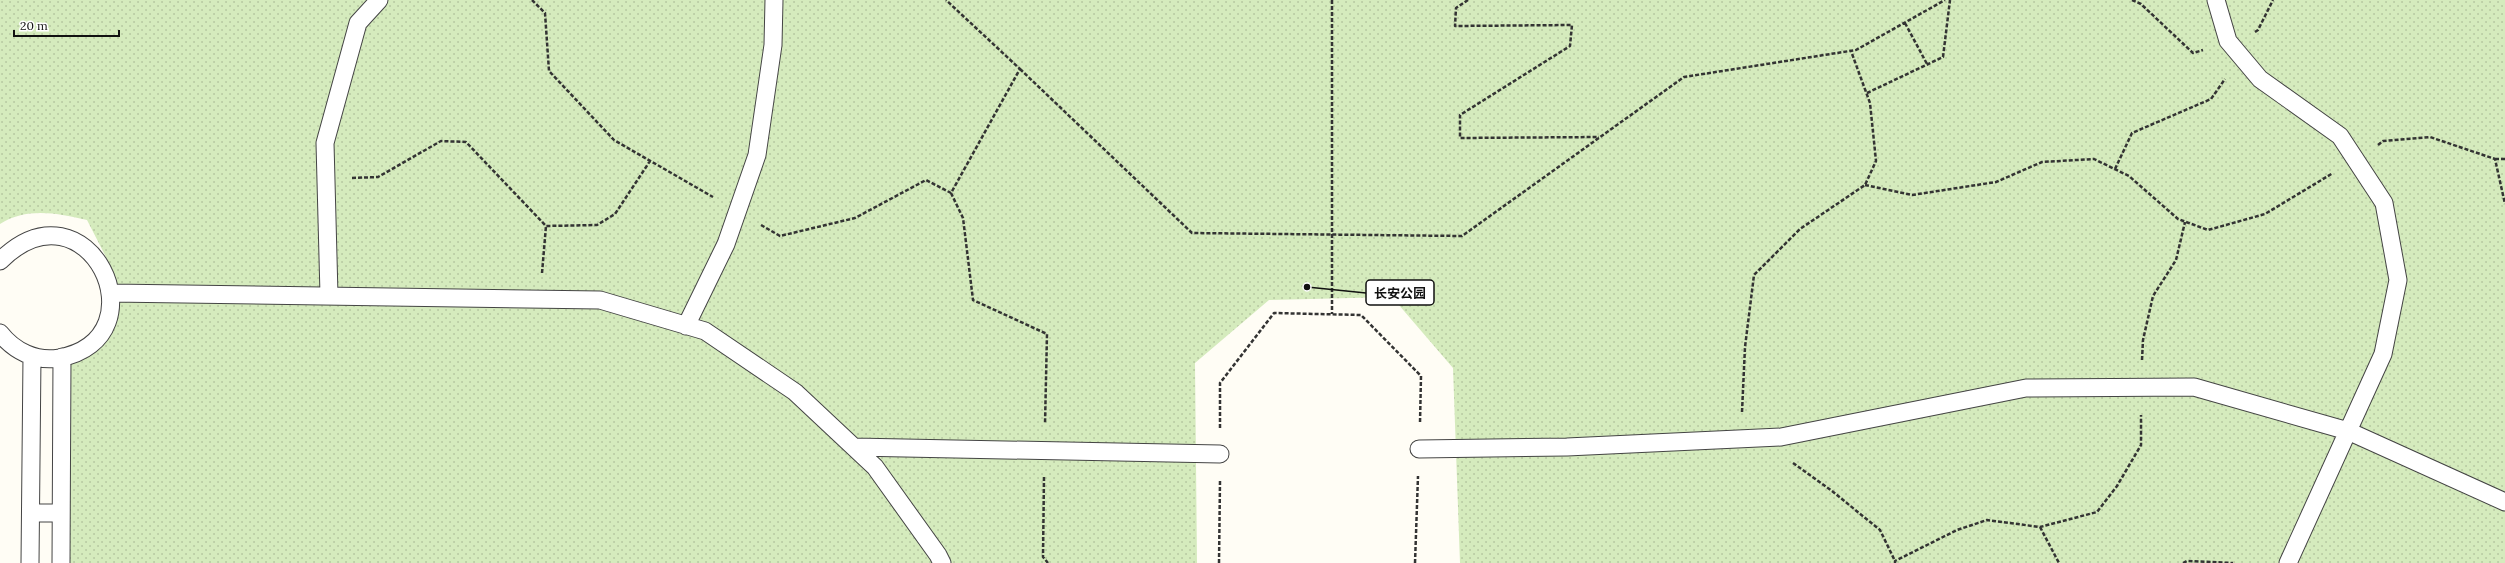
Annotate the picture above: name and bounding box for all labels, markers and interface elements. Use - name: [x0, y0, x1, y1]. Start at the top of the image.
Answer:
- scale bar: [14, 12, 119, 38]
- text: 20 m: [20, 18, 48, 33]
- callout: 长安公园: [1366, 280, 1434, 305]
- text: 长安公园: [1374, 285, 1426, 302]

